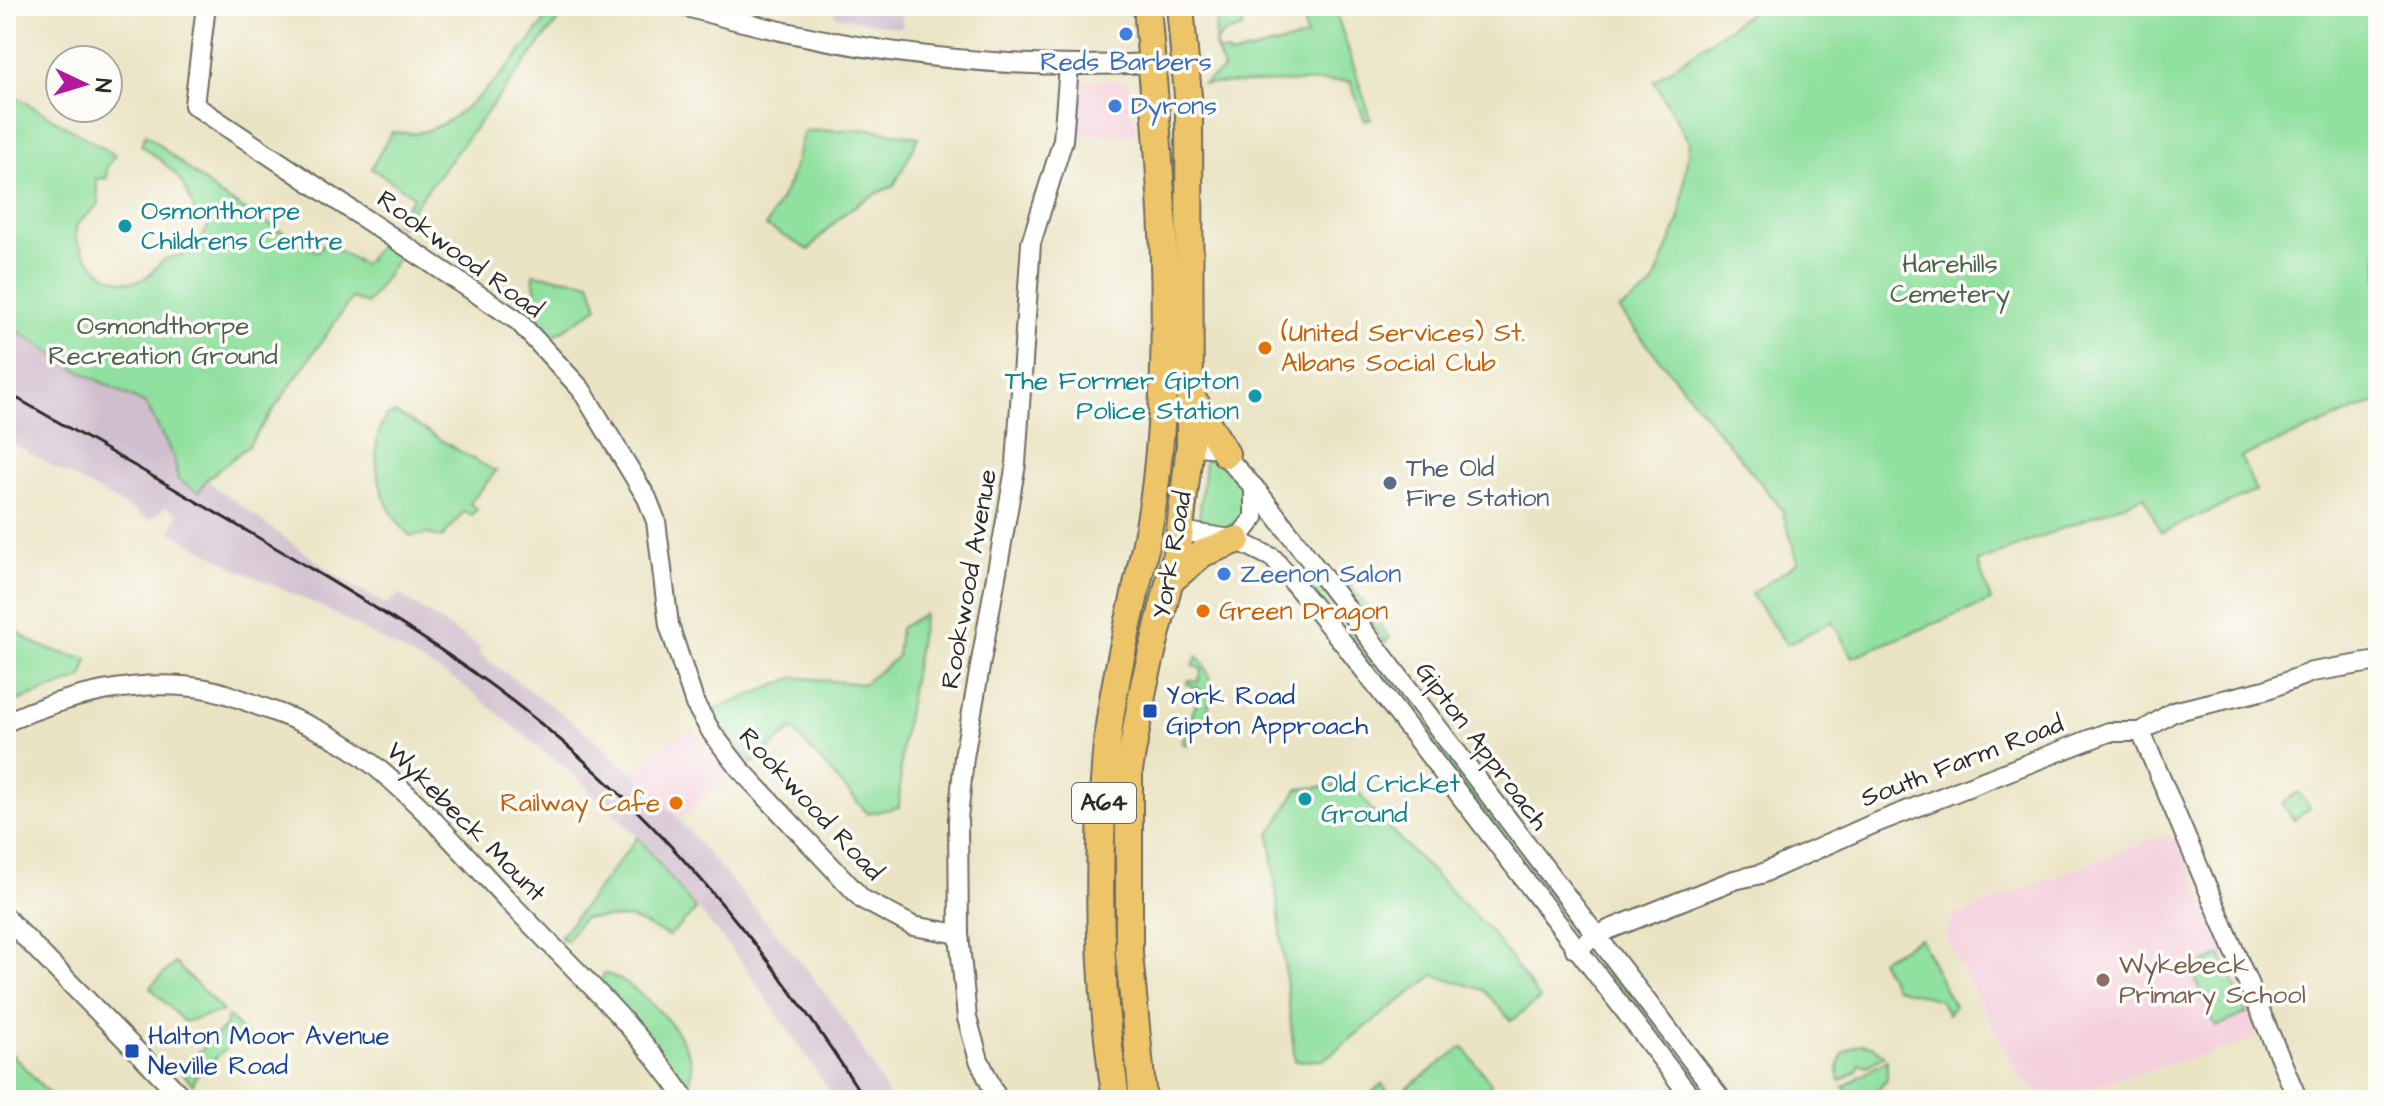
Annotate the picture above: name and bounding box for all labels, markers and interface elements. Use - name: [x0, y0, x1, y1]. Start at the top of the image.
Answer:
- marker: Reds Barbers: [1117, 25, 1135, 43]
- north arrow: [44, 44, 124, 124]
- place label: Reds Barbers: [1040, 44, 1212, 80]
- text: N: [86, 77, 118, 93]
- place label: Dyrons: [1131, 88, 1217, 126]
- marker: Dyrons: [1106, 97, 1124, 115]
- street label: Rookwood Road: [370, 181, 550, 327]
- place label: Osmonthorpe Childrens Centre: [141, 193, 343, 259]
- marker: Osmonthorpe Childrens Centre: [116, 217, 134, 235]
- park label: Harehills Cemetery: [1890, 246, 2010, 314]
- park label: Osmondthorpe Recreation Ground: [48, 308, 278, 374]
- place label: (United Services) St. Albans Social Club: [1281, 315, 1525, 381]
- marker: (United Services) St. Albans Social Club: [1256, 339, 1274, 357]
- place label: The Former Gipton Police Station: [1005, 363, 1239, 429]
- marker: The Former Gipton Police Station: [1246, 387, 1264, 405]
- place label: The Old Fire Station: [1406, 450, 1549, 516]
- street label: Rookwood Avenue: [932, 466, 1006, 692]
- marker: The Old Fire Station: [1381, 474, 1399, 492]
- street label: York Road: [1143, 488, 1201, 622]
- place label: Zeenon Salon: [1240, 556, 1401, 592]
- marker: Zeenon Salon: [1215, 565, 1233, 583]
- place label: Green Dragon: [1219, 593, 1388, 631]
- marker: Green Dragon: [1194, 602, 1212, 620]
- street label: Gipton Approach: [1407, 654, 1557, 838]
- place label: York Road Gipton Approach: [1166, 678, 1368, 744]
- marker: York Road Gipton Approach: [1141, 702, 1159, 720]
- street label: South Farm Road: [1856, 706, 2068, 816]
- street label: Rookwood Road: [730, 720, 892, 888]
- street label: Wykebeck Mount: [377, 734, 554, 912]
- place label: Old Cricket Ground: [1321, 766, 1460, 832]
- road number: A64: [1072, 783, 1136, 823]
- place label: Railway Cafe: [500, 785, 660, 823]
- marker: Old Cricket Ground: [1296, 790, 1314, 808]
- marker: Railway Cafe: [667, 794, 685, 812]
- place label: Wykebeck Primary School: [2119, 947, 2306, 1015]
- marker: Wykebeck Primary School: [2094, 971, 2112, 989]
- place label: Halton Moor Avenue Neville Road: [148, 1018, 390, 1084]
- marker: Halton Moor Avenue Neville Road: [123, 1042, 141, 1060]

